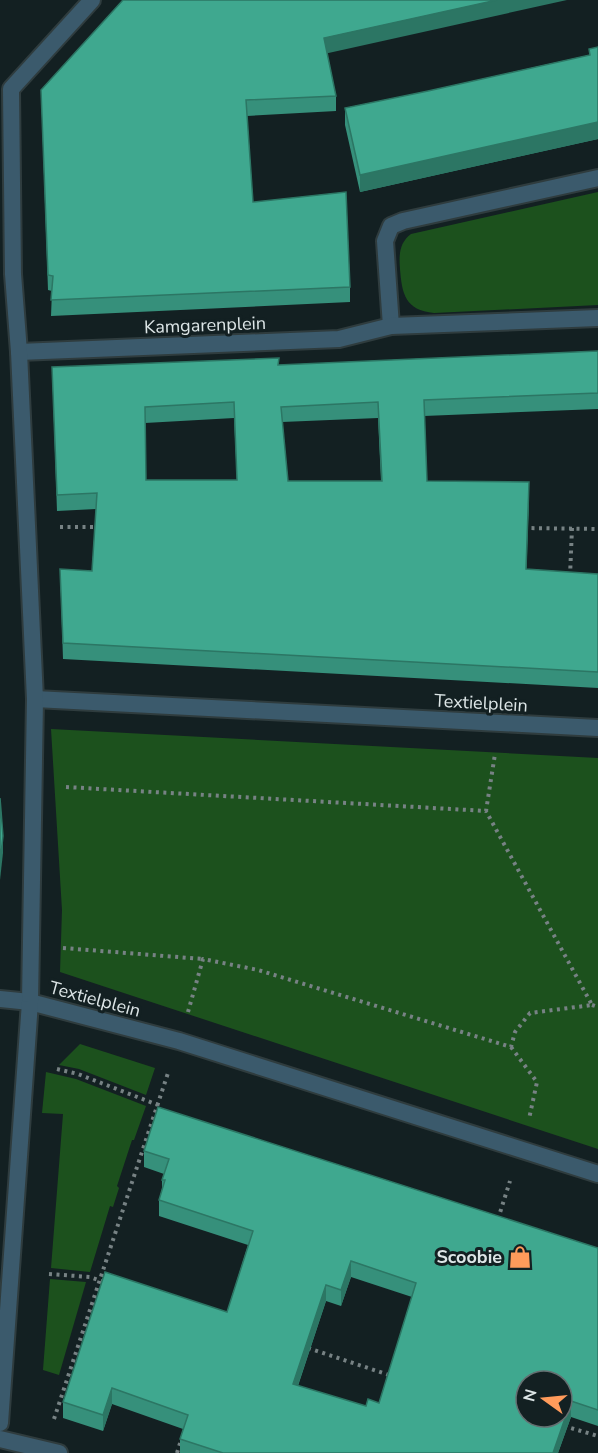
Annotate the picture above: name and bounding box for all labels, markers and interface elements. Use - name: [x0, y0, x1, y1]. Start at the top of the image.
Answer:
- street label: Kamgarenplein: [144, 311, 266, 339]
- street label: Textielplein: [434, 689, 528, 717]
- street label: Textielplein: [47, 975, 143, 1023]
- shop icon: Scoobie: [507, 1244, 533, 1270]
- place label: Scoobie: [436, 1245, 502, 1269]
- north arrow: [514, 1369, 574, 1429]
- text: N: [518, 1387, 543, 1404]

